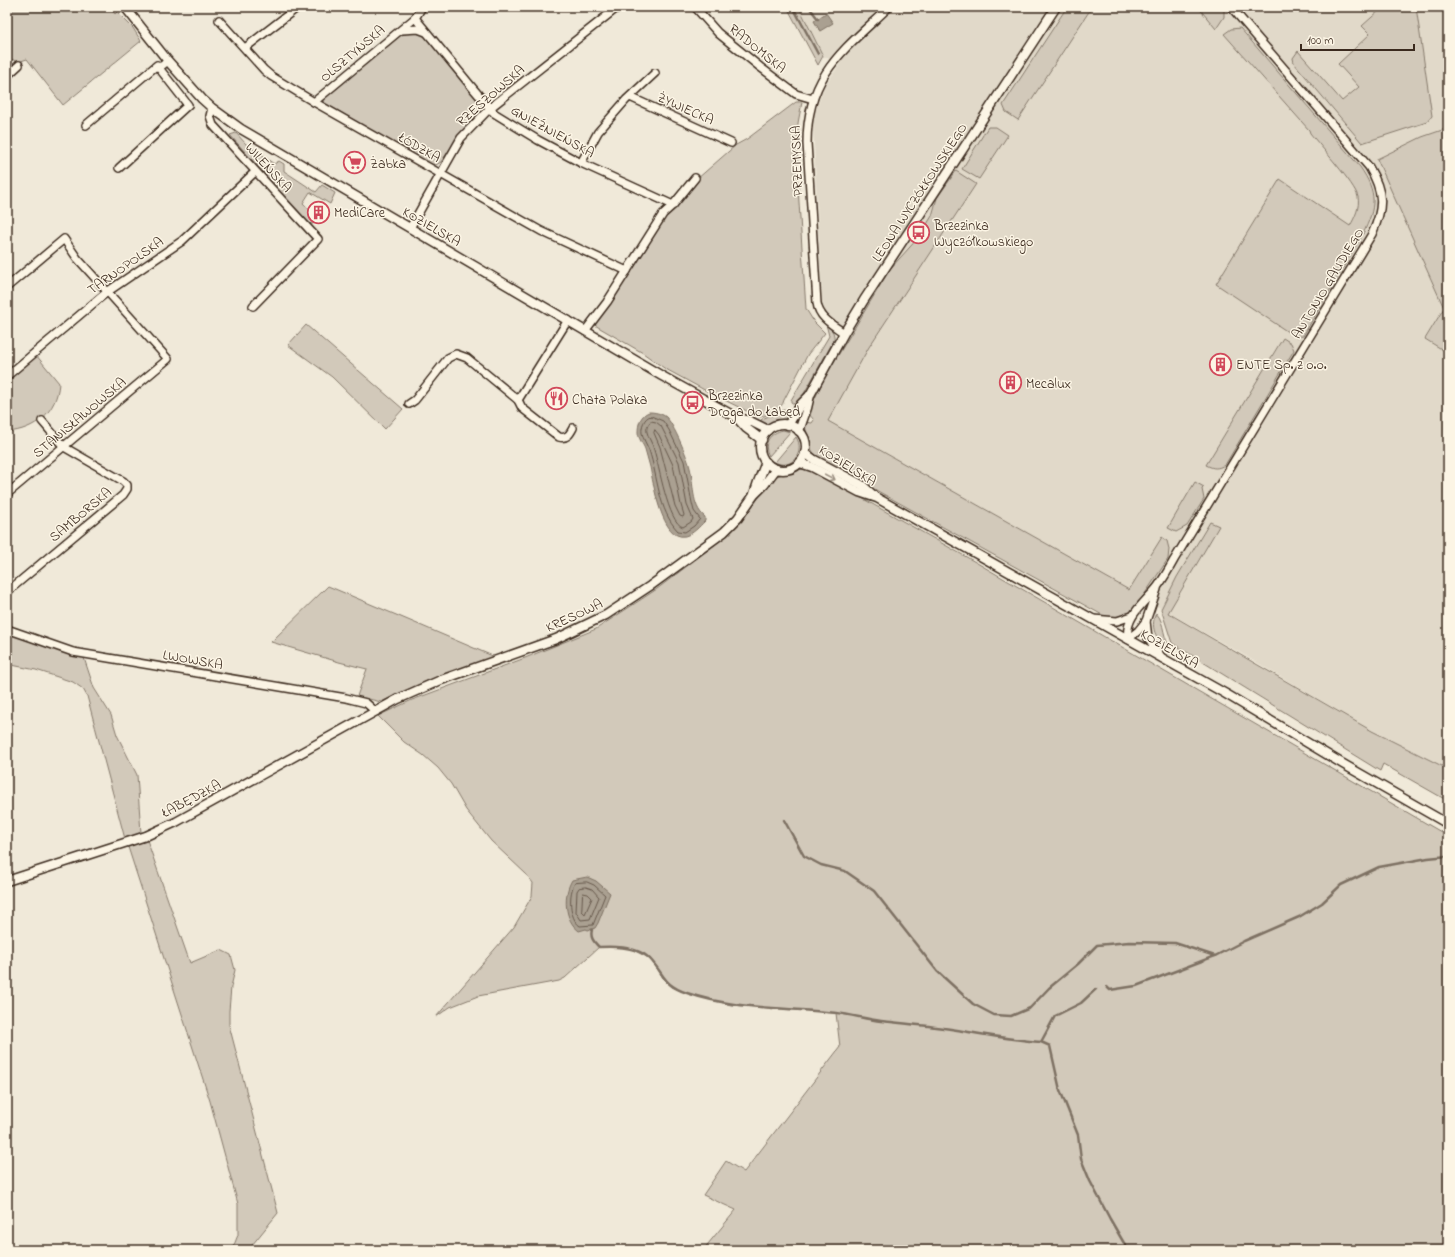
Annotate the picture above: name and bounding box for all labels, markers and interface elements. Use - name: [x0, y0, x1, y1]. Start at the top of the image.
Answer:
- street label: RADOMSKA: [724, 19, 790, 79]
- street label: OLSZTYŃSKA: [316, 21, 390, 88]
- scale bar: [1301, 26, 1414, 52]
- text: 100 m: [1307, 32, 1334, 50]
- street label: RZESZOWSKA: [452, 60, 530, 132]
- street label: ŻYWIECKA: [654, 88, 717, 131]
- street label: GNIEŹNIEŃSKA: [506, 101, 598, 164]
- street label: LEONA WYCZÓŁKOWSKIEGO: [867, 119, 973, 267]
- street label: PRZEMYSKA: [786, 125, 809, 197]
- street label: ŁÓDZKA: [393, 127, 444, 169]
- street label: WILEŃSKA: [239, 138, 296, 198]
- supermarket icon: Żabka: [341, 150, 367, 176]
- place label: Żabka: [370, 154, 406, 175]
- building icon: MediCare: [305, 199, 331, 225]
- street label: KOZIELSKA: [398, 202, 464, 253]
- place label: MediCare: [334, 203, 386, 224]
- place label: Brzezinka Wyczółkowskiego: [933, 216, 1033, 254]
- bus stop icon: Brzezinka Wyczółkowskiego: [906, 220, 932, 246]
- street label: ANTONIO GAUDIEGO: [1287, 224, 1370, 343]
- street label: TARNOPOLSKA: [83, 232, 168, 300]
- building icon: ENTE Sp. z o.o.: [1207, 351, 1233, 377]
- place label: ENTE Sp. z o.o.: [1236, 355, 1327, 376]
- building icon: Mecalux: [998, 370, 1024, 396]
- street label: STANISŁAWOWSKA: [29, 373, 131, 464]
- place label: Mecalux: [1026, 374, 1071, 395]
- restaurant icon: Chata Polaka: [543, 386, 569, 412]
- place label: Brzezinka Droga do Łabęd: [707, 386, 800, 424]
- place label: Chata Polaka: [572, 390, 647, 411]
- bus stop icon: Brzezinka Droga do Łabęd: [679, 390, 705, 416]
- street label: KOZIELSKA: [814, 440, 880, 492]
- one-way arrow: [824, 473, 836, 481]
- street label: SAMBORSKA: [45, 483, 117, 548]
- street label: KRESOWA: [543, 594, 607, 639]
- street label: KOZIELSKA: [1136, 624, 1202, 675]
- street label: LWOWSKA: [161, 645, 224, 676]
- street label: ŁABĘDZKA: [157, 775, 225, 824]

